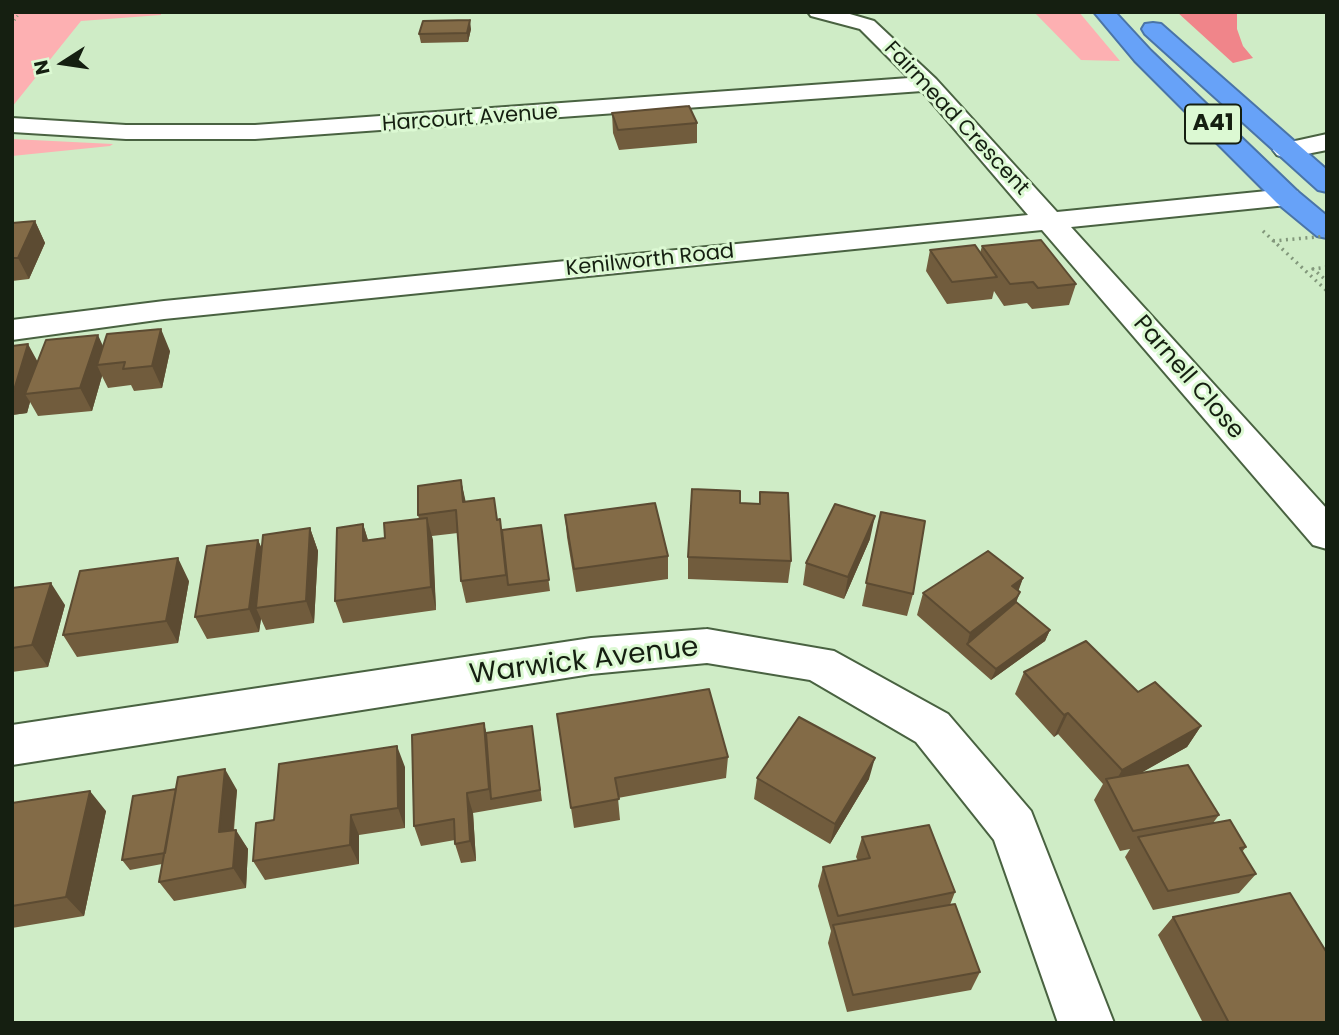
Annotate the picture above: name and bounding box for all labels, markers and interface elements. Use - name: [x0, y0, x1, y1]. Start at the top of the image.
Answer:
- north arrow: [28, 28, 98, 98]
- street label: Fairmead Crescent: [878, 37, 1034, 201]
- text: N: [27, 58, 57, 77]
- street label: Harcourt Avenue: [381, 100, 559, 138]
- road number: A41: [1185, 105, 1241, 144]
- street label: Kenilworth Road: [565, 240, 735, 282]
- street label: Parnell Close: [1126, 310, 1250, 446]
- street label: Warwick Avenue: [468, 631, 700, 693]

